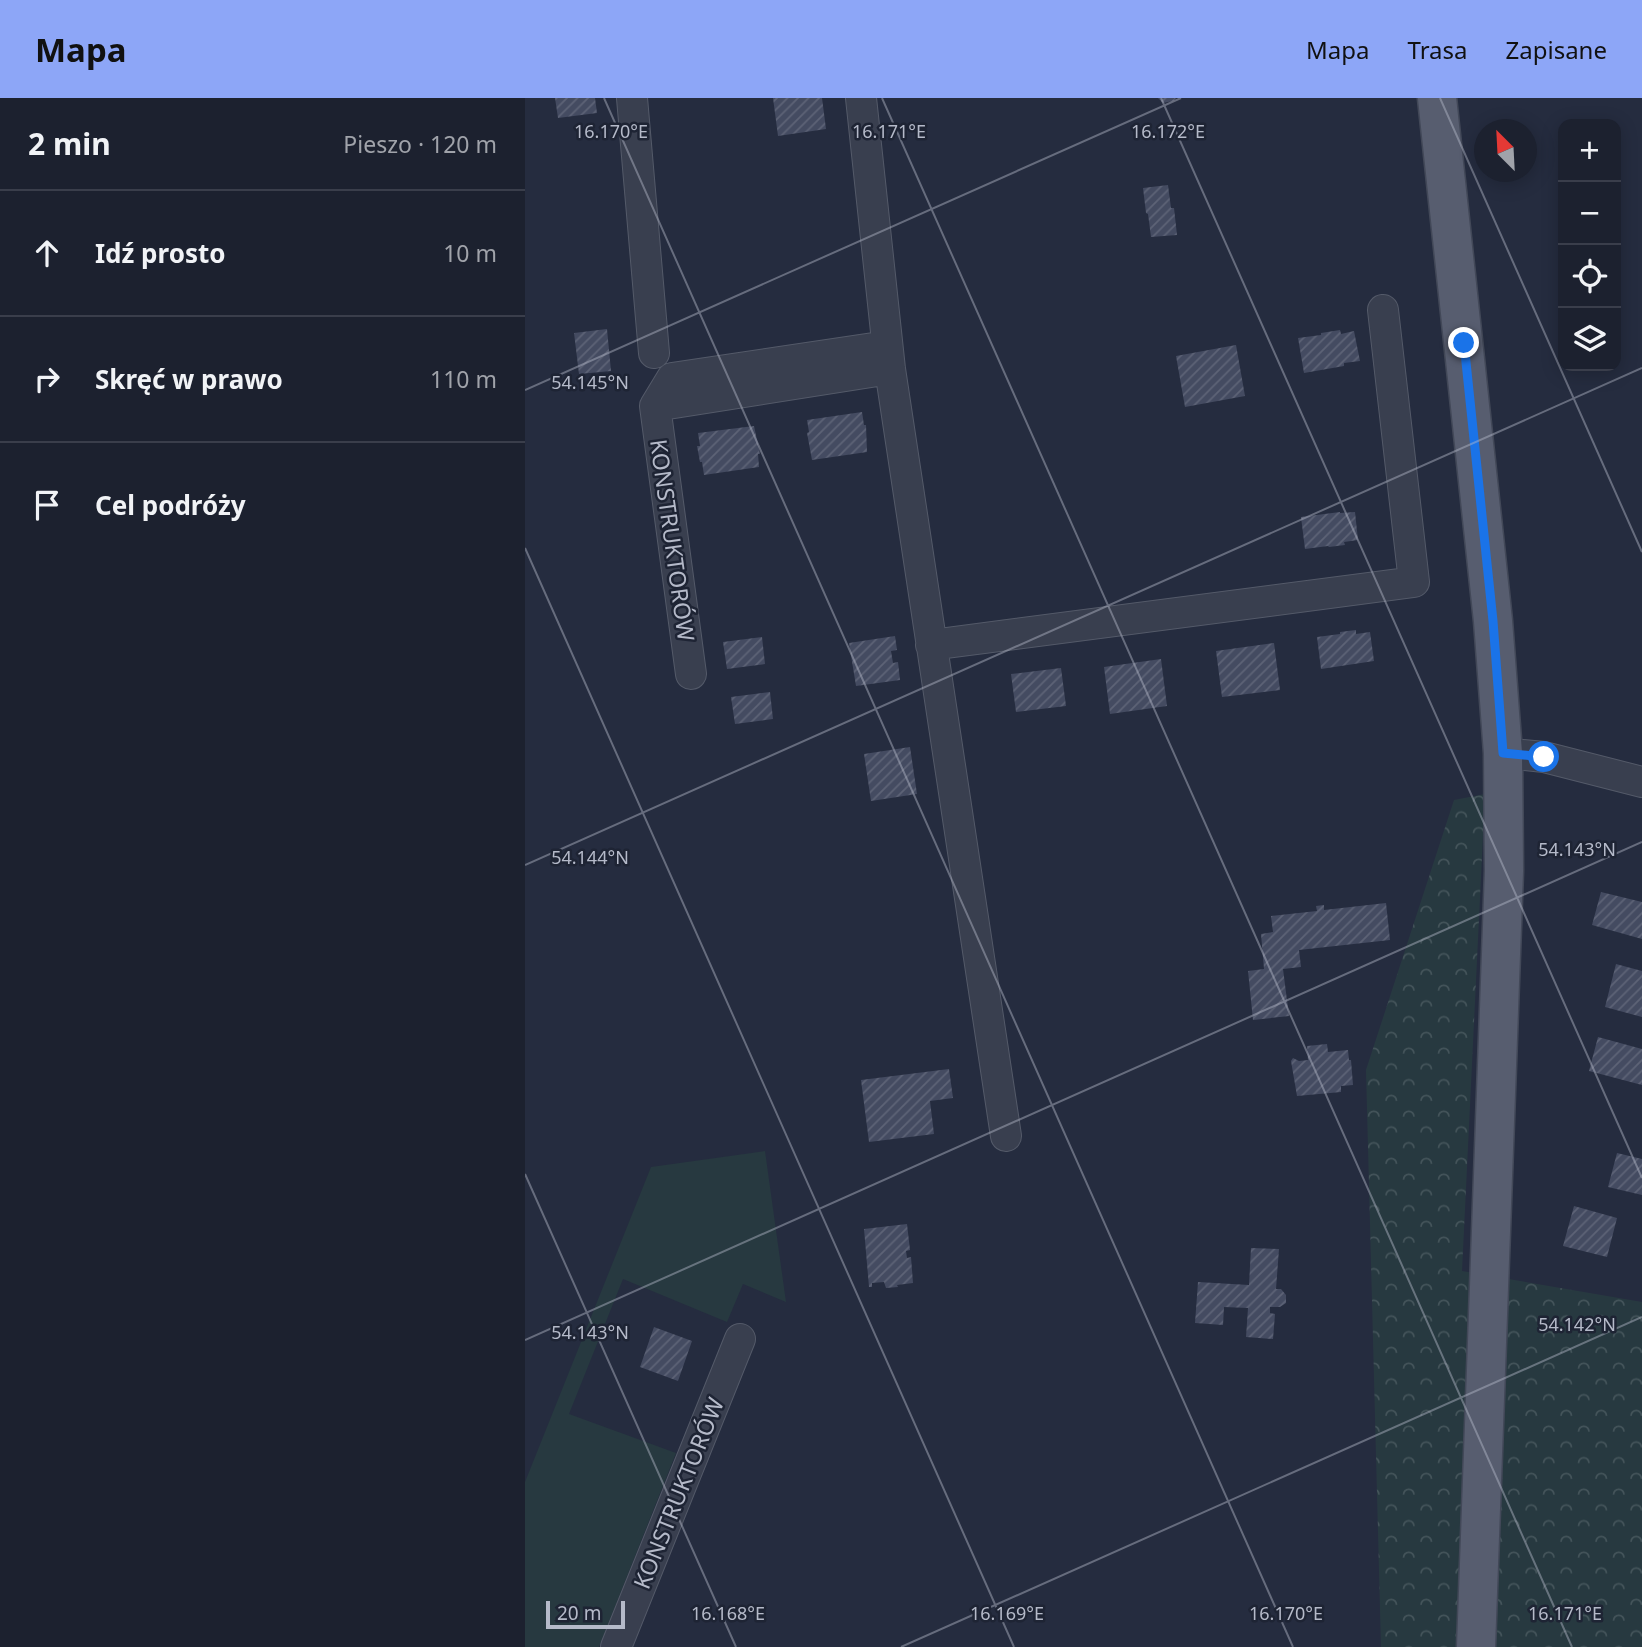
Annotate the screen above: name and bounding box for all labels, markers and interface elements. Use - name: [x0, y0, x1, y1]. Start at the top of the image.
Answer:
- text: Mapa: [35, 27, 127, 72]
- text: Mapa: [1306, 33, 1370, 66]
- text: Trasa: [1408, 33, 1468, 66]
- text: Zapisane: [1506, 33, 1607, 66]
- text: 16.170°E: [574, 119, 648, 143]
- text: 16.171°E: [852, 119, 926, 143]
- text: 16.172°E: [1131, 119, 1205, 143]
- north arrow: [1474, 119, 1537, 182]
- map controls: [1558, 119, 1621, 371]
- button: +: [1558, 119, 1621, 182]
- text: 2 min: [28, 123, 111, 164]
- text: Pieszo · 120 m: [343, 128, 497, 160]
- button: −: [1558, 182, 1621, 245]
- icon: ahead: [28, 234, 66, 272]
- text: Idź prosto: [95, 235, 226, 271]
- text: 10 m: [443, 237, 497, 269]
- button: locate: [1558, 245, 1621, 308]
- button: layers: [1558, 308, 1621, 371]
- route end: [1448, 327, 1479, 358]
- icon: right: [28, 360, 66, 398]
- text: Skręć w prawo: [95, 361, 283, 397]
- text: 110 m: [430, 363, 497, 395]
- text: 54.145°N: [551, 370, 629, 394]
- street label: KONSTRUKTORÓW: [643, 437, 703, 644]
- icon: arrive: [28, 486, 66, 524]
- text: Cel podróży: [95, 487, 246, 523]
- route start: [1528, 741, 1559, 772]
- text: 54.143°N: [1538, 837, 1616, 861]
- text: 54.144°N: [551, 845, 629, 869]
- text: 54.142°N: [1538, 1312, 1616, 1336]
- text: 54.143°N: [551, 1320, 629, 1344]
- street label: KONSTRUKTORÓW: [625, 1392, 731, 1593]
- scale bar: [546, 1598, 625, 1630]
- text: 20 m: [557, 1600, 601, 1626]
- text: 16.168°E: [691, 1601, 765, 1625]
- text: 16.169°E: [970, 1601, 1044, 1625]
- text: 16.170°E: [1249, 1601, 1323, 1625]
- text: 16.171°E: [1528, 1601, 1602, 1625]

